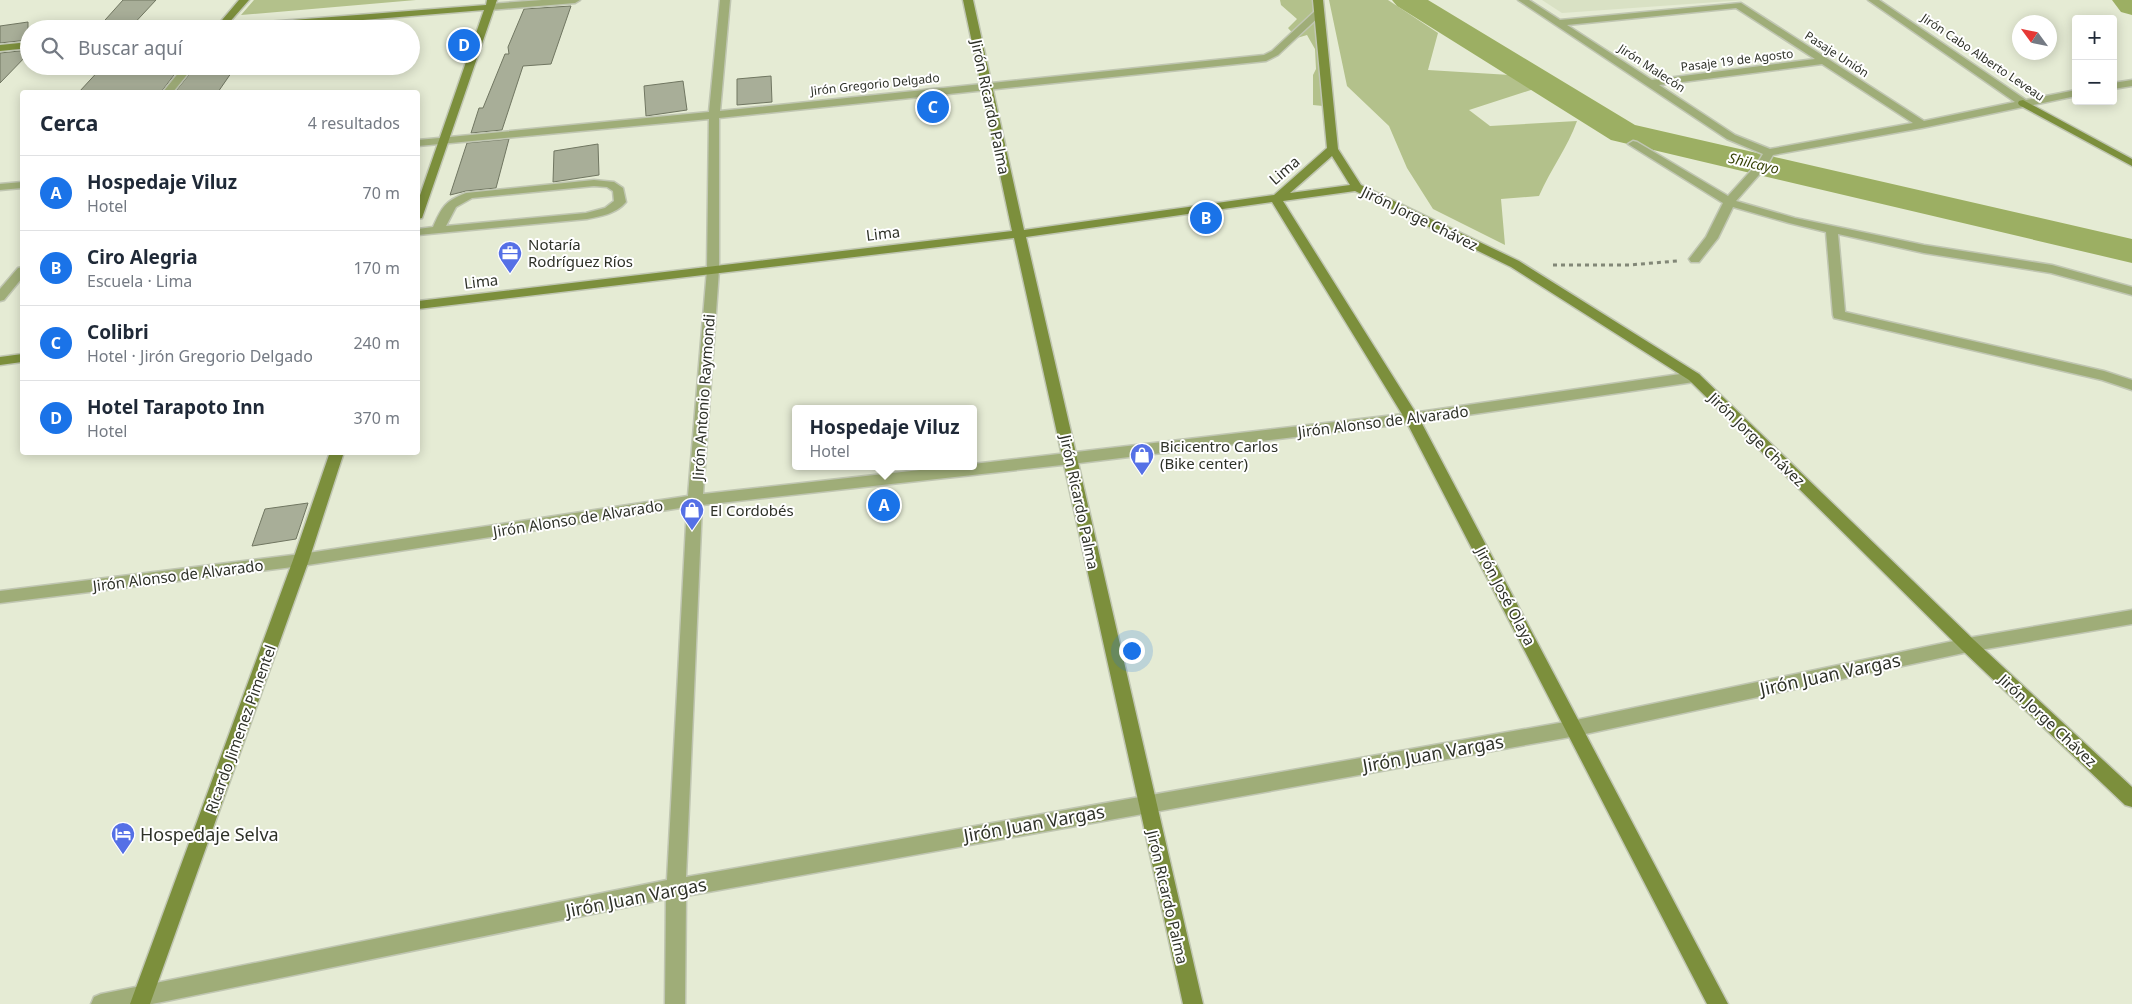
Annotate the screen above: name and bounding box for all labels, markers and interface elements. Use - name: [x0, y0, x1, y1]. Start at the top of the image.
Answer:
- street label: Jirón Cabo Alberto Leveau: [1917, 9, 2048, 105]
- north arrow: [2012, 15, 2057, 60]
- map controls: [2072, 15, 2117, 105]
- button: +: [2072, 15, 2117, 60]
- search box: [20, 20, 420, 75]
- pin: D: [448, 26, 480, 64]
- street label: Pasaje Unión: [1802, 27, 1872, 81]
- icon: search: [38, 34, 66, 62]
- text: Buscar aquí: [78, 35, 183, 61]
- street label: Jirón Ricardo Palma: [967, 36, 1015, 176]
- street label: Jirón Malecón: [1614, 39, 1689, 96]
- street label: Pasaje 19 de Agosto: [1680, 45, 1794, 75]
- button: −: [2072, 60, 2117, 105]
- street label: Jirón Gregorio Delgado: [809, 69, 940, 99]
- pin: C: [917, 88, 949, 126]
- text: Cerca: [40, 109, 98, 137]
- text: 4 resultados: [308, 112, 400, 134]
- water label: Shilcayo: [1727, 148, 1781, 178]
- street label: Lima: [1265, 151, 1303, 189]
- text: Hospedaje Viluz: [87, 169, 237, 195]
- street label: Jirón Jorge Chávez: [1357, 180, 1481, 255]
- text: A: [50, 182, 62, 204]
- text: 70 m: [363, 182, 400, 204]
- text: Hotel: [87, 195, 127, 217]
- pin: B: [1190, 199, 1222, 237]
- street label: Lima: [865, 221, 901, 245]
- place label: Notaría Rodríguez Ríos: [528, 234, 633, 271]
- office icon: Notaría Rodríguez Ríos: [497, 240, 523, 274]
- text: Ciro Alegria: [87, 244, 198, 270]
- text: B: [51, 257, 61, 279]
- text: 170 m: [353, 257, 400, 279]
- street label: Lima: [463, 269, 499, 293]
- text: Escuela · Lima: [87, 270, 192, 292]
- street label: Jirón Antonio Raymondi: [687, 313, 719, 483]
- text: Colibri: [87, 319, 149, 345]
- text: C: [51, 332, 61, 354]
- text: 240 m: [353, 332, 400, 354]
- text: Hotel · Jirón Gregorio Delgado: [87, 345, 313, 367]
- street label: Jirón Jorge Chávez: [1703, 386, 1810, 490]
- text: Hotel Tarapoto Inn: [87, 394, 265, 420]
- street label: Jirón Alonso de Alvarado: [1295, 401, 1469, 442]
- popup: [792, 405, 977, 470]
- text: D: [50, 407, 62, 429]
- text: 370 m: [353, 407, 400, 429]
- text: Hospedaje Viluz: [809, 414, 960, 440]
- text: Hotel: [87, 420, 127, 442]
- street label: Jirón Ricardo Palma: [1056, 431, 1104, 571]
- place label: Bicicentro Carlos (Bike center): [1160, 436, 1278, 473]
- text: Hotel: [809, 440, 850, 462]
- shop icon: Bicicentro Carlos (Bike center): [1129, 442, 1155, 476]
- pin: A: [868, 486, 900, 524]
- street label: Jirón Alonso de Alvarado: [490, 495, 664, 542]
- shop icon: El Cordobés: [679, 497, 705, 531]
- place label: El Cordobés: [710, 500, 794, 520]
- street label: Jirón José Olaya: [1471, 541, 1540, 649]
- street label: Jirón Alonso de Alvarado: [90, 555, 264, 596]
- your location: [1119, 638, 1145, 664]
- street label: Ricardo Jimenez Pimentel: [200, 642, 280, 816]
- street label: Jirón Juan Vargas: [1756, 647, 1902, 701]
- street label: Jirón Jorge Chávez: [1993, 668, 2101, 771]
- street label: Jirón Juan Vargas: [1359, 729, 1505, 778]
- street label: Jirón Juan Vargas: [960, 799, 1106, 848]
- hotel icon: Hospedaje Selva: [110, 821, 136, 855]
- place label: Hospedaje Selva: [140, 822, 279, 846]
- street label: Jirón Ricardo Palma: [1142, 826, 1193, 966]
- street label: Jirón Juan Vargas: [562, 872, 708, 923]

